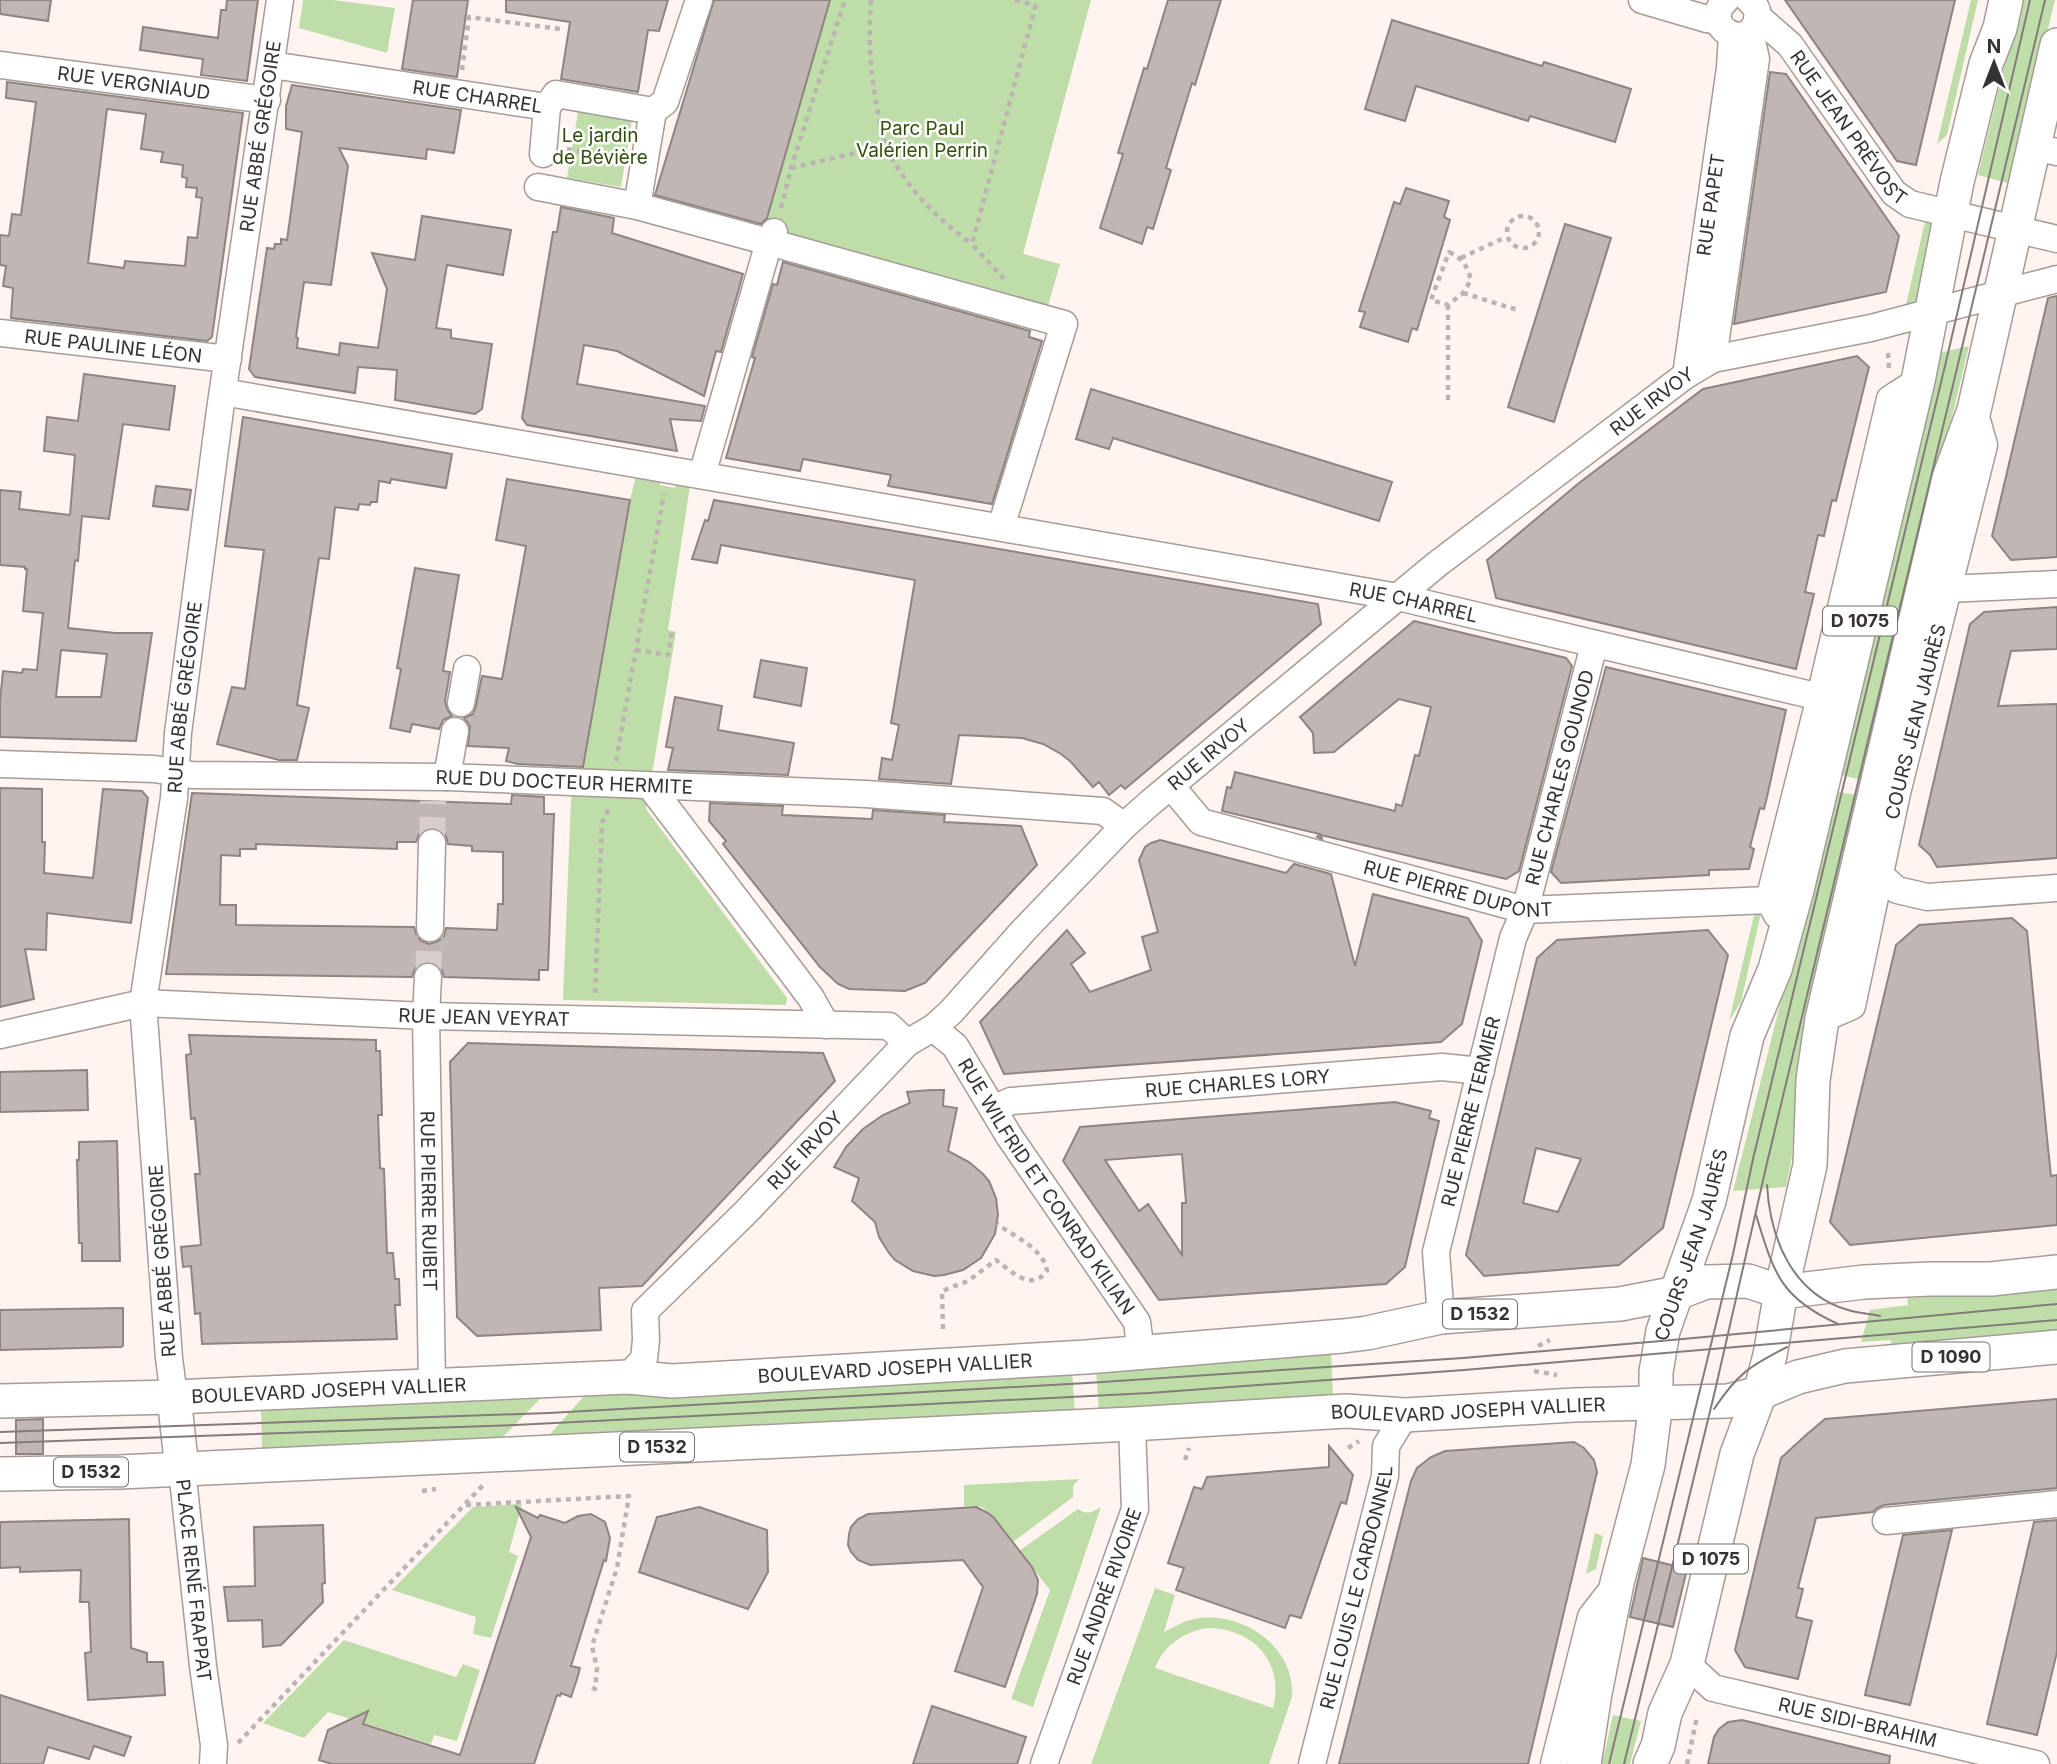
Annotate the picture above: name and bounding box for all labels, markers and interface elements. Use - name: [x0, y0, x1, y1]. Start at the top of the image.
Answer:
- north arrow: [1959, 28, 2029, 98]
- text: N: [1987, 35, 2001, 58]
- street label: RUE ABBÉ GRÉGOIRE: [235, 39, 286, 234]
- street label: RUE JEAN PRÉVOST: [1785, 46, 1911, 210]
- street label: RUE VERGNIAUD: [56, 62, 212, 104]
- street label: RUE CHARREL: [411, 76, 544, 118]
- park label: Parc Paul Valérien Perrin: [856, 117, 988, 162]
- park label: Le jardin de Bévière: [552, 124, 648, 169]
- street label: RUE PAPET: [1692, 152, 1730, 257]
- street label: RUE PAULINE LÉON: [23, 325, 203, 368]
- street label: RUE IRVOY: [1606, 362, 1698, 441]
- street label: RUE CHARREL: [1347, 578, 1480, 628]
- street label: RUE ABBÉ GRÉGOIRE: [163, 600, 207, 794]
- road number: D 1075: [1823, 606, 1897, 636]
- street label: COURS JEAN JAURÈS: [1881, 622, 1951, 822]
- street label: RUE CHARLES GOUNOD: [1521, 667, 1599, 888]
- street label: RUE IRVOY: [1163, 714, 1254, 795]
- street label: RUE DU DOCTEUR HERMITE: [436, 766, 694, 799]
- street label: RUE PIERRE DUPONT: [1361, 856, 1553, 922]
- street label: RUE JEAN VEYRAT: [398, 1004, 570, 1031]
- street label: RUE PIERRE TERMIER: [1437, 1014, 1505, 1209]
- street label: RUE WILFRID ET CONRAD KILIAN: [953, 1054, 1139, 1319]
- street label: RUE CHARLES LORY: [1144, 1065, 1331, 1102]
- street label: RUE IRVOY: [763, 1107, 848, 1194]
- street label: RUE PIERRE RUIBET: [416, 1110, 441, 1291]
- street label: COURS JEAN JAURÈS: [1651, 1147, 1733, 1342]
- street label: RUE ABBÉ GRÉGOIRE: [143, 1164, 181, 1358]
- road number: D 1532: [1443, 1300, 1517, 1329]
- road number: D 1090: [1912, 1342, 1990, 1372]
- street label: BOULEVARD JOSEPH VALLIER: [757, 1349, 1033, 1388]
- street label: BOULEVARD JOSEPH VALLIER: [191, 1373, 467, 1408]
- street label: BOULEVARD JOSEPH VALLIER: [1330, 1393, 1606, 1427]
- road number: D 1532: [620, 1432, 694, 1462]
- road number: D 1532: [54, 1457, 128, 1486]
- street label: RUE LOUIS LE CARDONNEL: [1315, 1466, 1397, 1712]
- street label: PLACE RENÉ FRAPPAT: [171, 1478, 216, 1683]
- street label: RUE ANDRÉ RIVOIRE: [1062, 1505, 1146, 1688]
- road number: D 1075: [1674, 1544, 1748, 1574]
- street label: RUE SIDI-BRAHIM: [1776, 1693, 1939, 1752]

